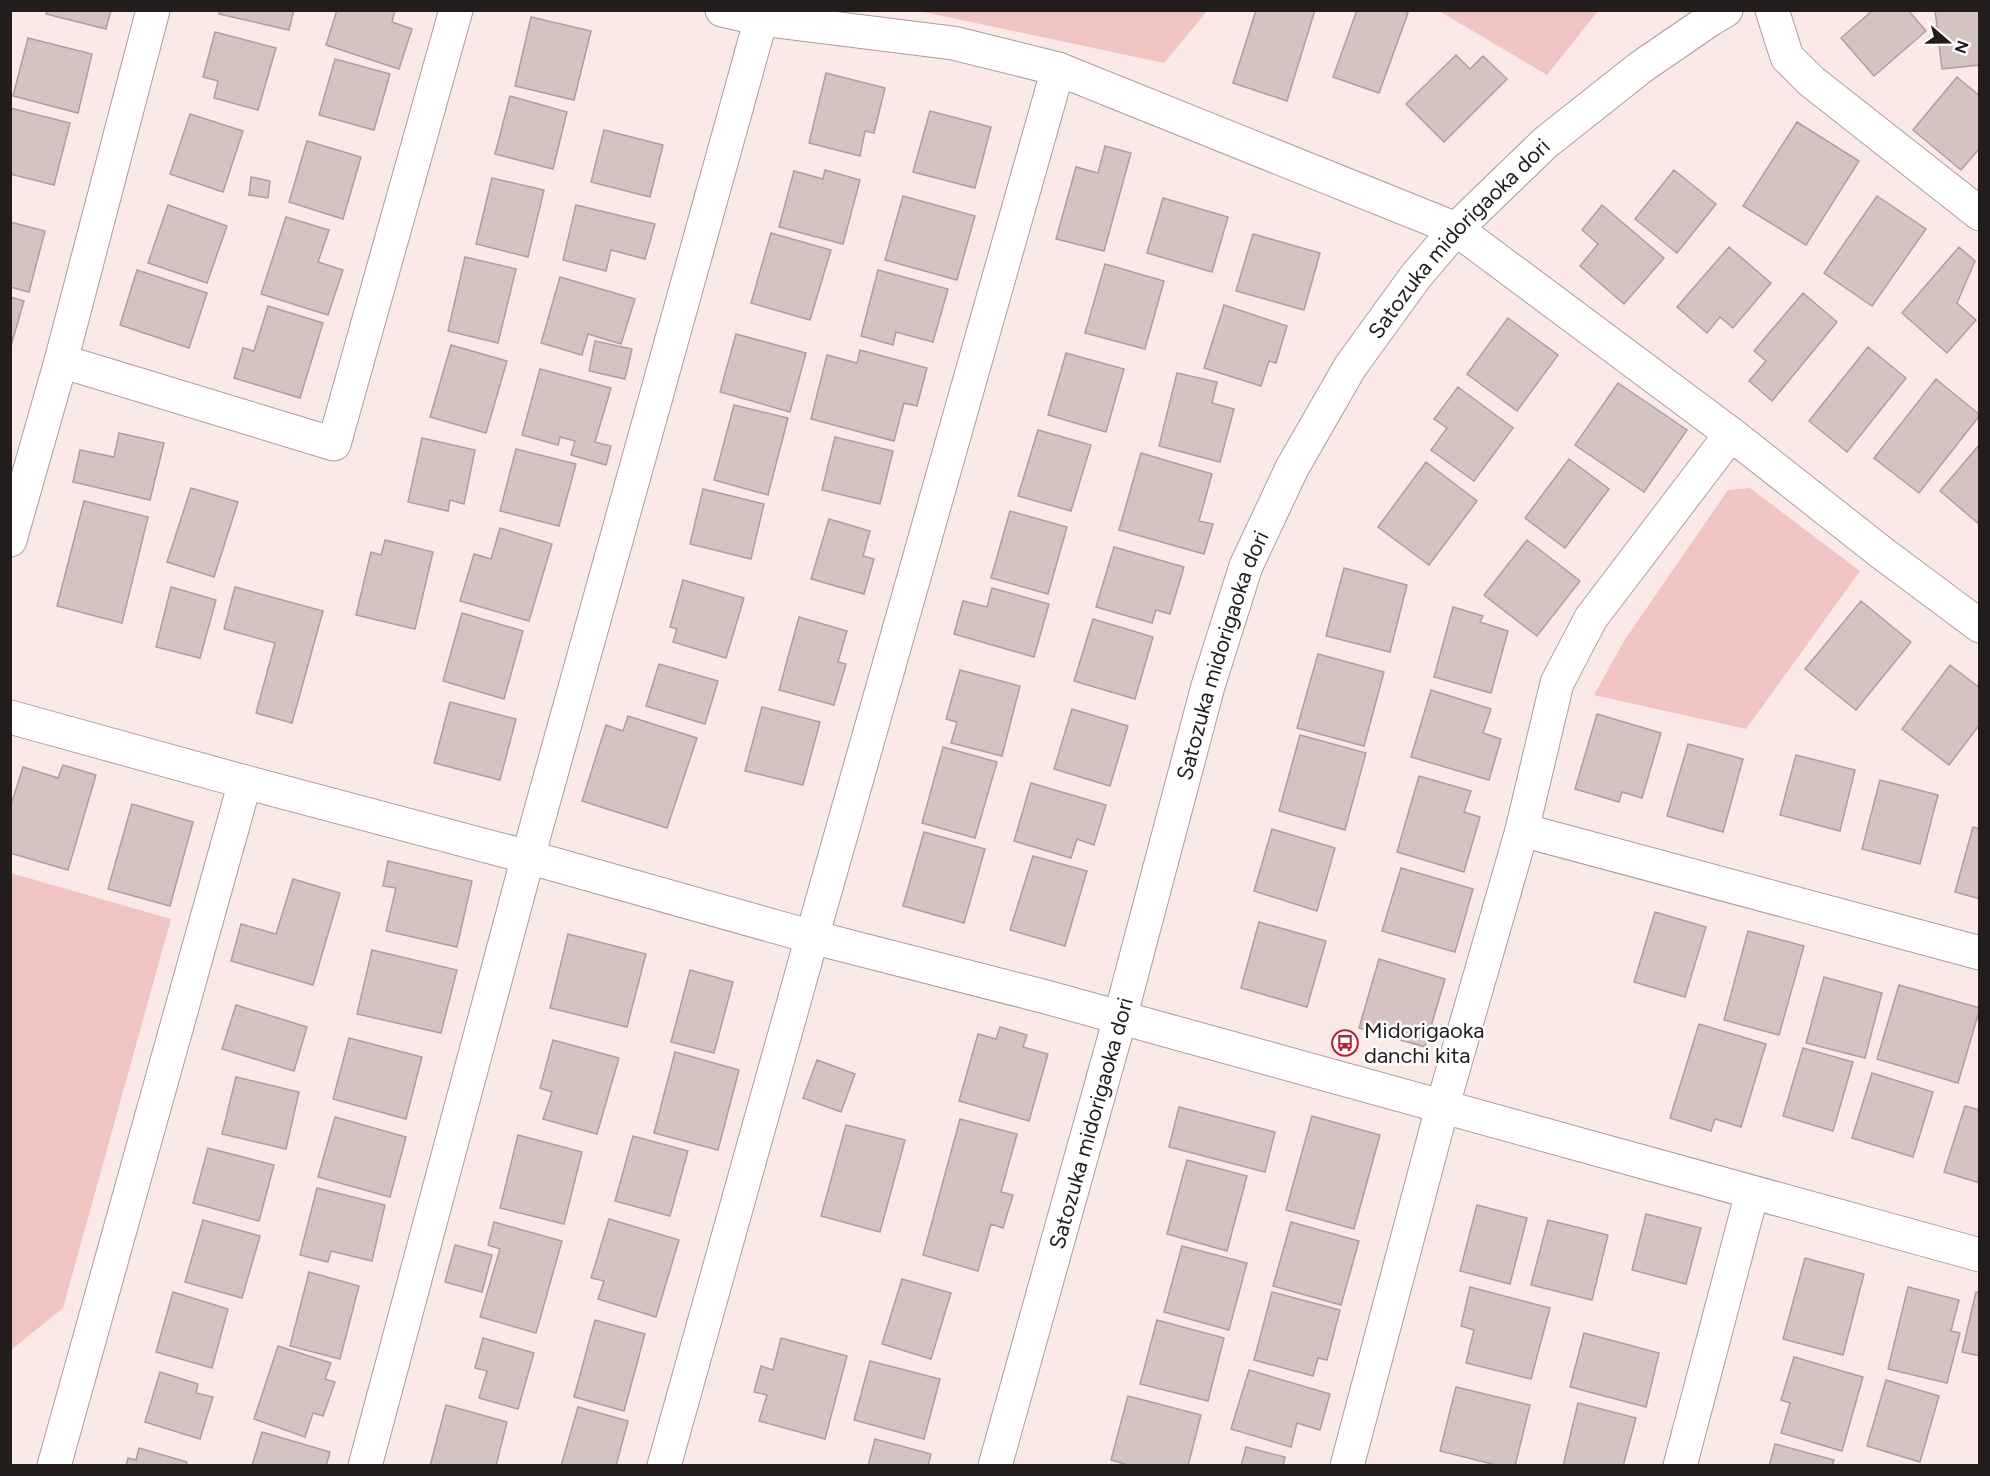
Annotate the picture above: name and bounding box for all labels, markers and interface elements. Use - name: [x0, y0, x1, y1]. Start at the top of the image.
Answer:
- north arrow: [1918, 12, 1978, 72]
- text: N: [1951, 38, 1973, 56]
- street label: Satozuka midorigaoka dori: [1362, 133, 1555, 344]
- street label: Satozuka midorigaoka dori: [1170, 526, 1274, 783]
- street label: Satozuka midorigaoka dori: [1043, 994, 1138, 1252]
- place label: Midorigaoka danchi kita: [1364, 1017, 1484, 1069]
- bus stop icon: Midorigaoka danchi kita: [1330, 1028, 1360, 1058]

